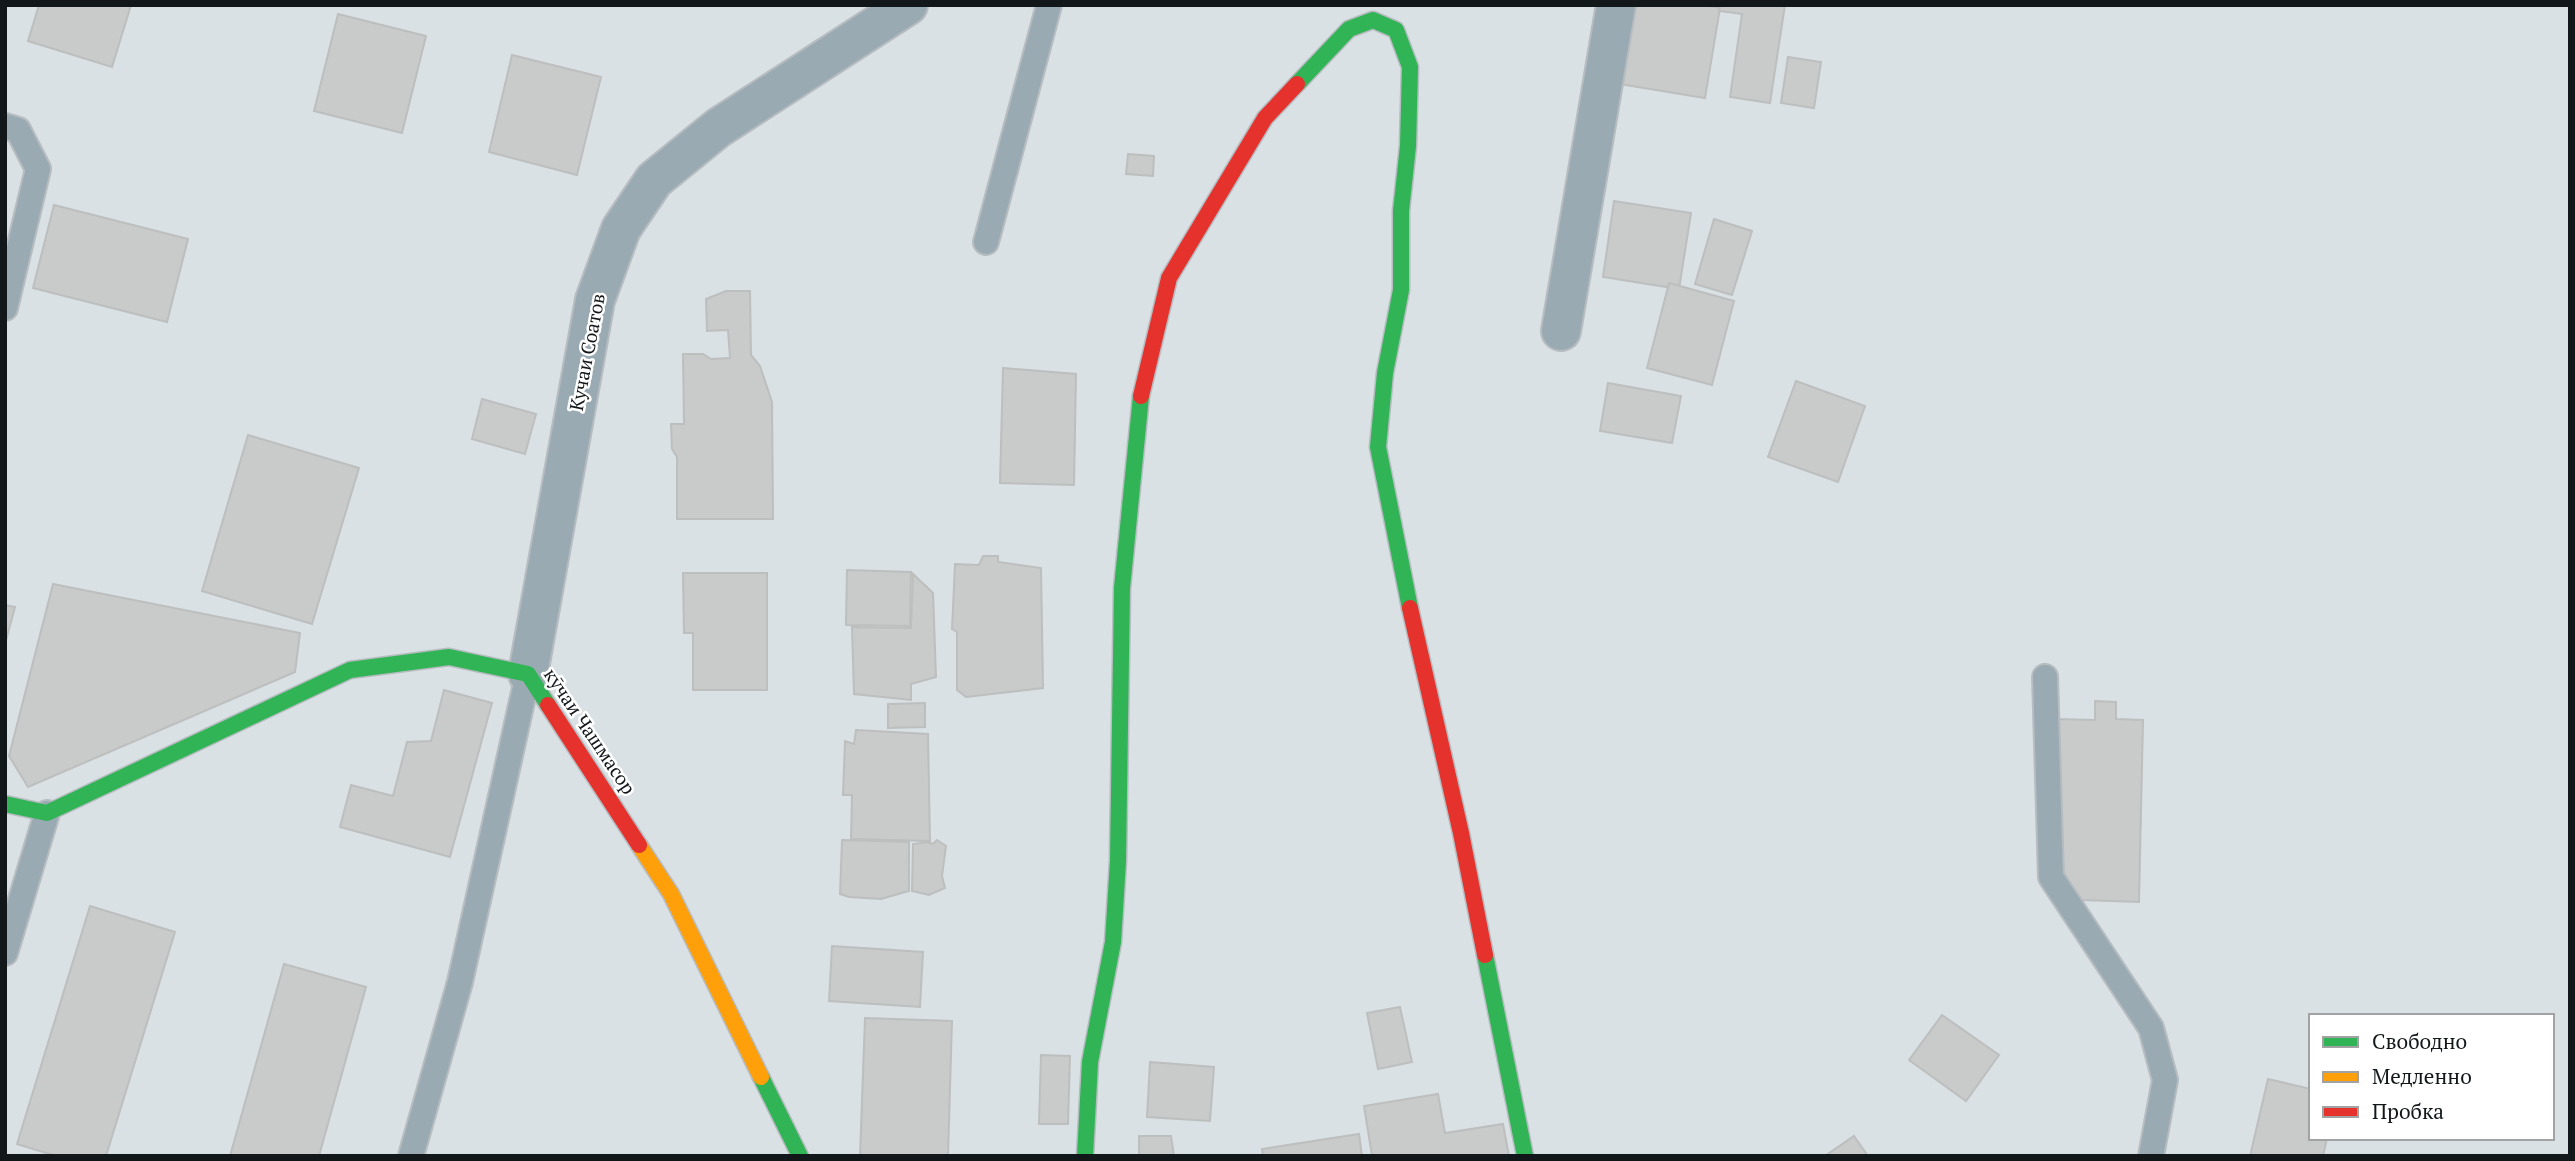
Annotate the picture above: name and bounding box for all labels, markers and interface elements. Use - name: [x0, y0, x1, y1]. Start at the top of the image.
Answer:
- street label: Кучаи Соатов: [563, 291, 610, 413]
- street label: кӯчаи Чашмасор: [539, 663, 642, 799]
- legend: [2309, 1014, 2554, 1140]
- text: Свободно: [2372, 1027, 2467, 1055]
- text: Медленно: [2372, 1062, 2472, 1090]
- text: Пробка: [2372, 1097, 2444, 1125]

